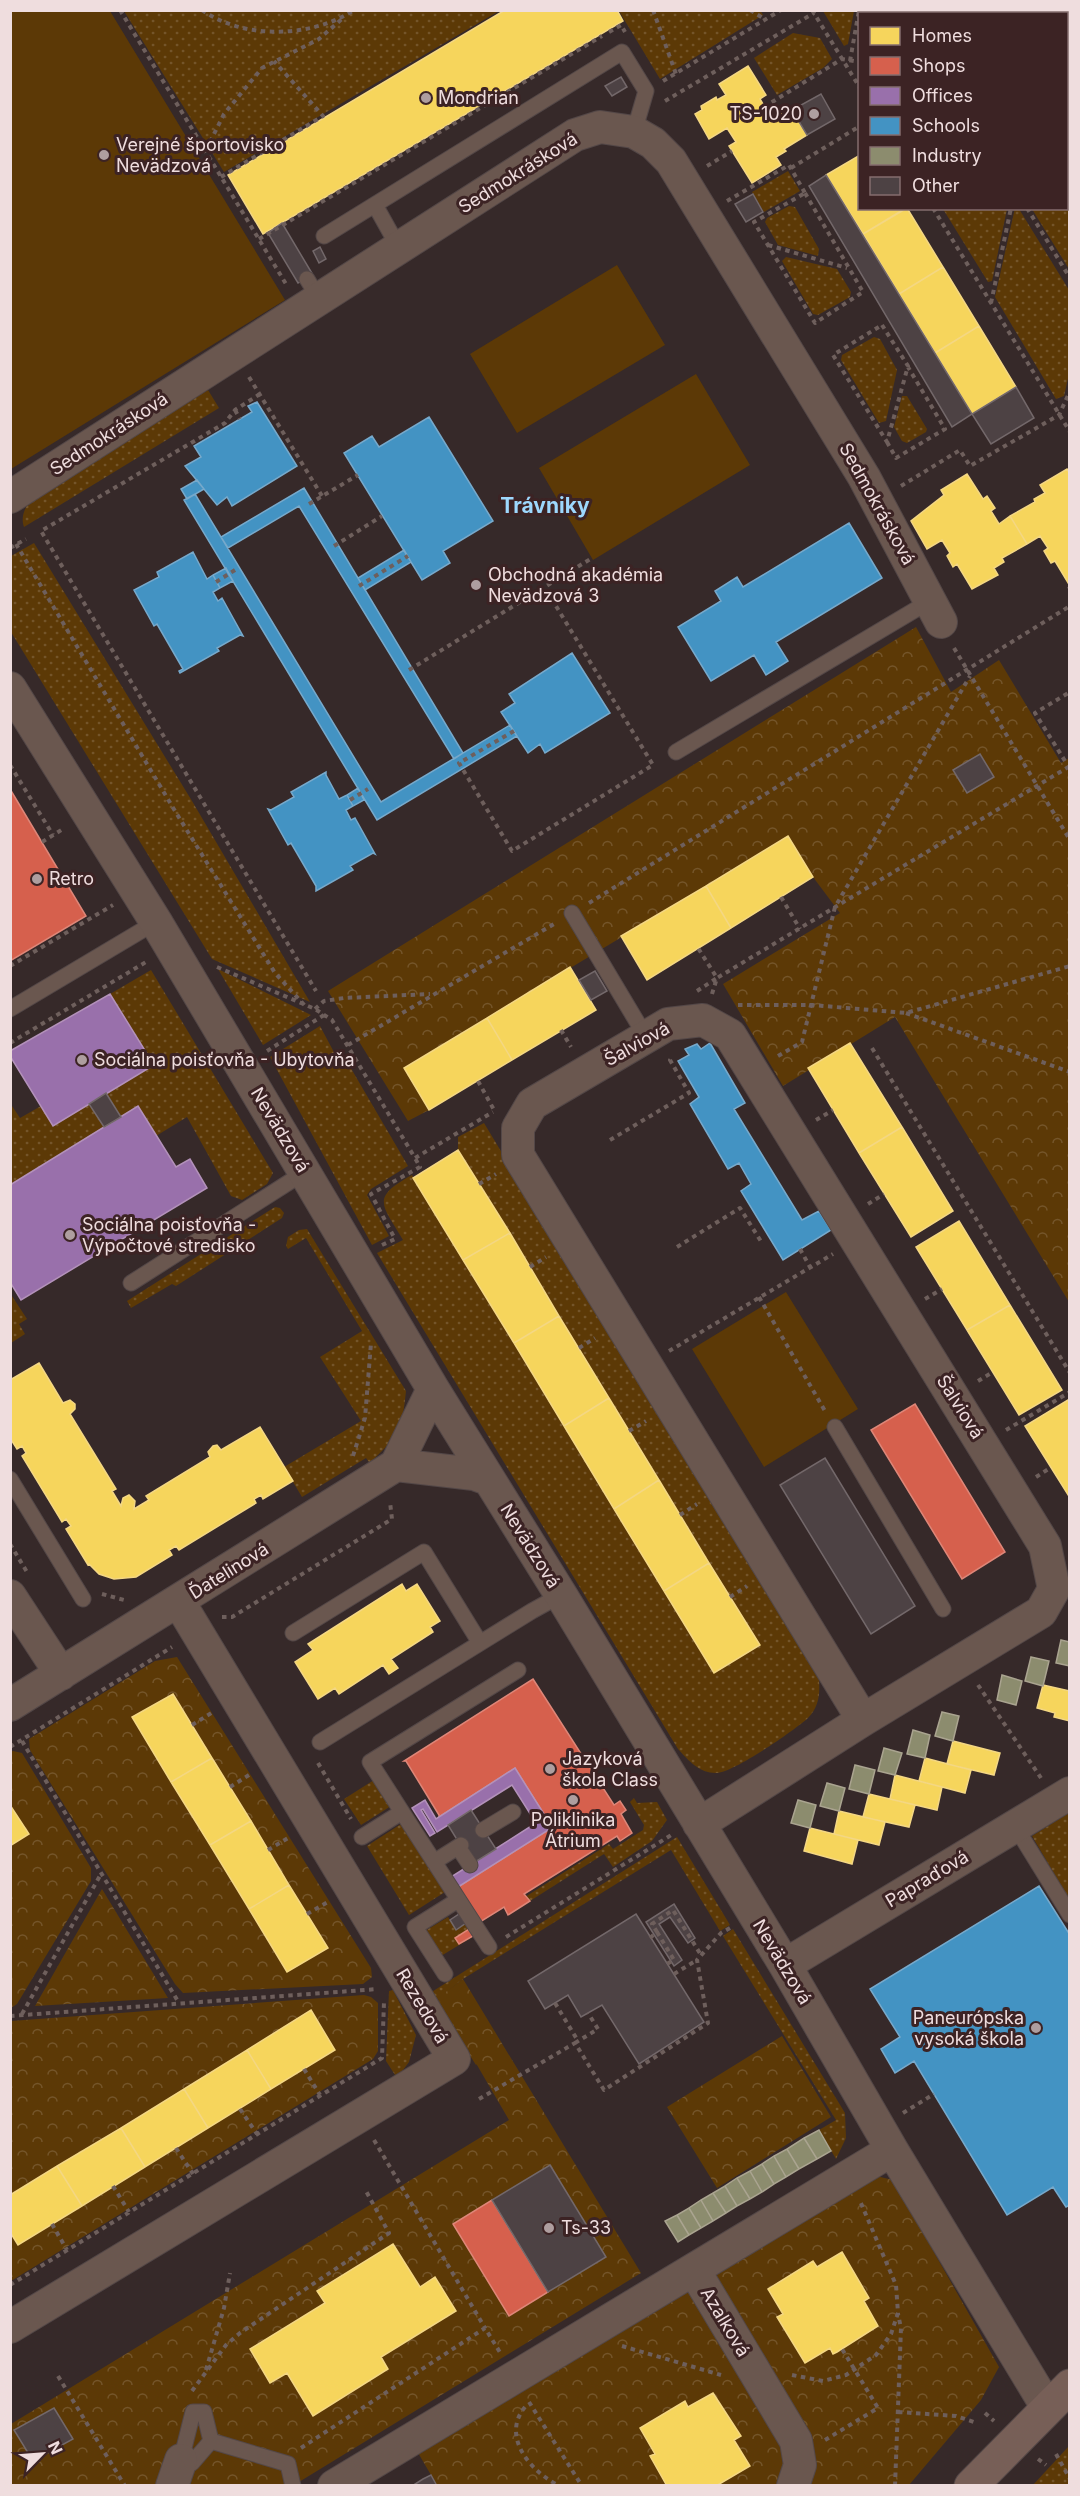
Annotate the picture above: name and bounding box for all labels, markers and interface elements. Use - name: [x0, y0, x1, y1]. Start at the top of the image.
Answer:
- legend: [858, 12, 1068, 210]
- text: Homes: [912, 25, 972, 46]
- text: Shops: [912, 55, 966, 76]
- text: Offices: [912, 85, 973, 106]
- place label: Mondrian: [438, 87, 519, 108]
- marker: Mondrian: [419, 91, 433, 105]
- place label: TS-1020: [730, 103, 802, 124]
- marker: TS-1020: [807, 107, 821, 121]
- text: Schools: [912, 115, 980, 136]
- street label: Sedmokrásková: [455, 128, 581, 218]
- place label: Verejné športovisko Nevädzová: [116, 134, 284, 176]
- text: Industry: [912, 145, 982, 166]
- marker: Verejné športovisko Nevädzová: [97, 148, 111, 162]
- text: Other: [912, 175, 960, 196]
- street label: Sedmokrásková: [46, 388, 171, 479]
- street label: Sedmokrásková: [835, 439, 920, 568]
- district label: Trávniky: [500, 493, 590, 518]
- place label: Obchodná akadémia Nevädzová 3: [488, 564, 663, 606]
- marker: Obchodná akadémia Nevädzová 3: [469, 578, 483, 592]
- place label: Retro: [49, 868, 94, 889]
- marker: Retro: [30, 872, 44, 886]
- street label: Šalviová: [600, 1016, 673, 1070]
- place label: Sociálna poisťovňa - Ubytovňa: [94, 1049, 355, 1070]
- marker: Sociálna poisťovňa - Ubytovňa: [75, 1053, 89, 1067]
- street label: Nevädzová: [247, 1084, 314, 1176]
- place label: Sociálna poisťovňa - Výpočtové stredisko: [82, 1214, 256, 1256]
- marker: Sociálna poisťovňa - Výpočtové stredisko: [63, 1228, 77, 1242]
- street label: Šalviová: [933, 1370, 989, 1442]
- street label: Nevädzová: [496, 1500, 565, 1592]
- street label: Ďatelinová: [185, 1537, 272, 1603]
- place label: Jazyková škola Class: [562, 1748, 658, 1790]
- marker: Jazyková škola Class: [543, 1762, 557, 1776]
- marker: Poliklinika Átrium: [566, 1793, 580, 1807]
- place label: Poliklinika Átrium: [531, 1809, 615, 1851]
- street label: Papraďová: [882, 1846, 972, 1911]
- street label: Nevädzová: [749, 1916, 816, 2008]
- street label: Rezedová: [392, 1965, 453, 2047]
- place label: Paneurópska vysoká škola: [913, 2007, 1024, 2049]
- marker: Paneurópska vysoká škola: [1029, 2021, 1043, 2035]
- place label: Ts-33: [561, 2217, 611, 2238]
- marker: Ts-33: [542, 2221, 556, 2235]
- street label: Azalková: [697, 2283, 754, 2360]
- north arrow: [12, 2424, 72, 2484]
- text: N: [44, 2438, 67, 2457]

